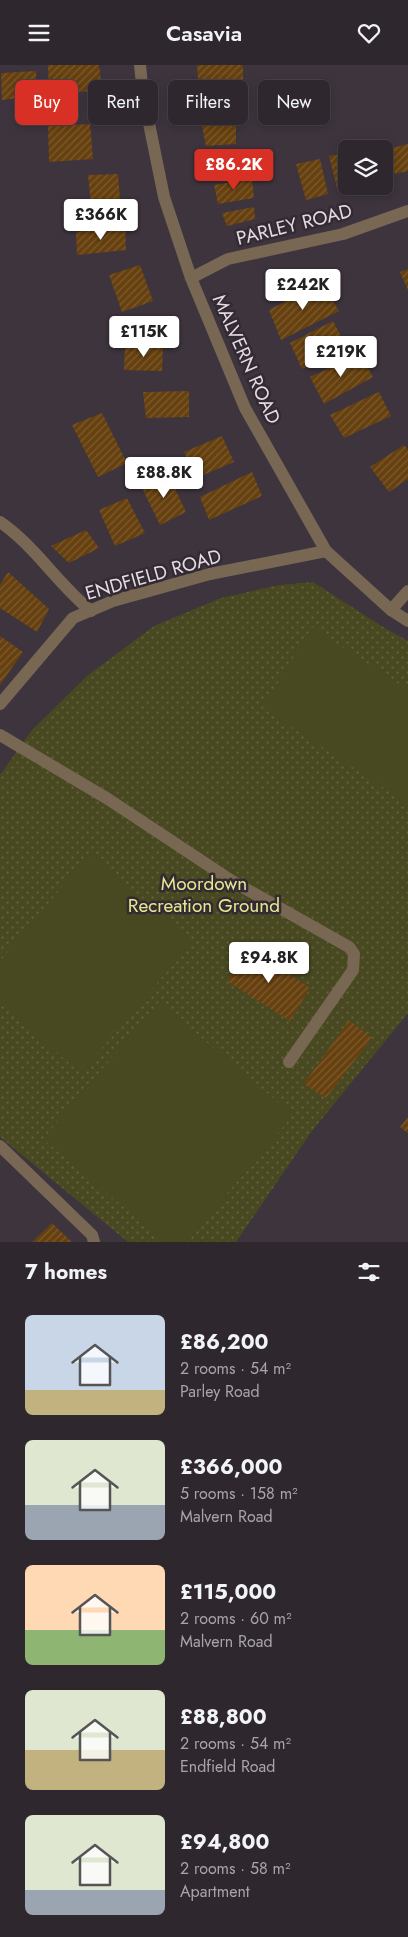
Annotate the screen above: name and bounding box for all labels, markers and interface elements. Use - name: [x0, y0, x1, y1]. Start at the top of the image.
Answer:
- text: Casavia: [166, 17, 242, 49]
- icon: menu: [25, 19, 53, 47]
- icon: heart: [355, 19, 383, 47]
- chip: Buy: [15, 80, 78, 125]
- chip: Rent: [88, 80, 158, 125]
- chip: Filters: [168, 80, 248, 125]
- chip: New: [258, 80, 330, 125]
- map controls: [338, 140, 393, 195]
- button: layers: [338, 140, 393, 195]
- pin: £86.2K: [193, 149, 275, 191]
- text: £86.2K: [205, 153, 263, 176]
- street label: PARLEY ROAD: [234, 197, 355, 252]
- pin: £366K: [66, 199, 136, 241]
- text: £366K: [75, 203, 127, 226]
- pin: £242K: [268, 269, 338, 311]
- text: £242K: [276, 273, 330, 296]
- street label: MALVERN ROAD: [206, 290, 287, 428]
- pin: £115K: [109, 315, 179, 358]
- text: £115K: [120, 320, 168, 343]
- pin: £219K: [306, 335, 376, 378]
- text: £219K: [316, 340, 366, 363]
- pin: £88.8K: [123, 457, 205, 499]
- text: £88.8K: [136, 461, 192, 484]
- street label: ENDFIELD ROAD: [82, 542, 224, 607]
- park label: Moordown Recreation Ground: [128, 870, 280, 919]
- pin: £94.8K: [228, 941, 310, 984]
- text: £94.8K: [240, 946, 298, 969]
- text: 7 homes: [25, 1257, 107, 1287]
- icon: filters: [355, 1258, 383, 1286]
- text: £86,200: [180, 1327, 268, 1357]
- icon: home: [65, 1335, 125, 1395]
- text: 2 rooms · 54 m²: [180, 1357, 291, 1380]
- text: Parley Road: [180, 1380, 260, 1403]
- text: £366,000: [180, 1452, 282, 1482]
- icon: home: [65, 1460, 125, 1520]
- text: 5 rooms · 158 m²: [180, 1482, 298, 1505]
- text: Malvern Road: [180, 1505, 273, 1528]
- text: £115,000: [180, 1577, 276, 1607]
- icon: home: [65, 1585, 125, 1645]
- text: 2 rooms · 60 m²: [180, 1607, 292, 1630]
- text: Malvern Road: [180, 1630, 273, 1653]
- text: £88,800: [180, 1702, 267, 1732]
- icon: home: [65, 1710, 125, 1770]
- text: 2 rooms · 54 m²: [180, 1732, 291, 1755]
- text: Endfield Road: [180, 1755, 275, 1778]
- text: £94,800: [180, 1827, 269, 1857]
- icon: home: [65, 1835, 125, 1895]
- text: 2 rooms · 58 m²: [180, 1857, 291, 1880]
- text: Apartment: [180, 1880, 250, 1903]

